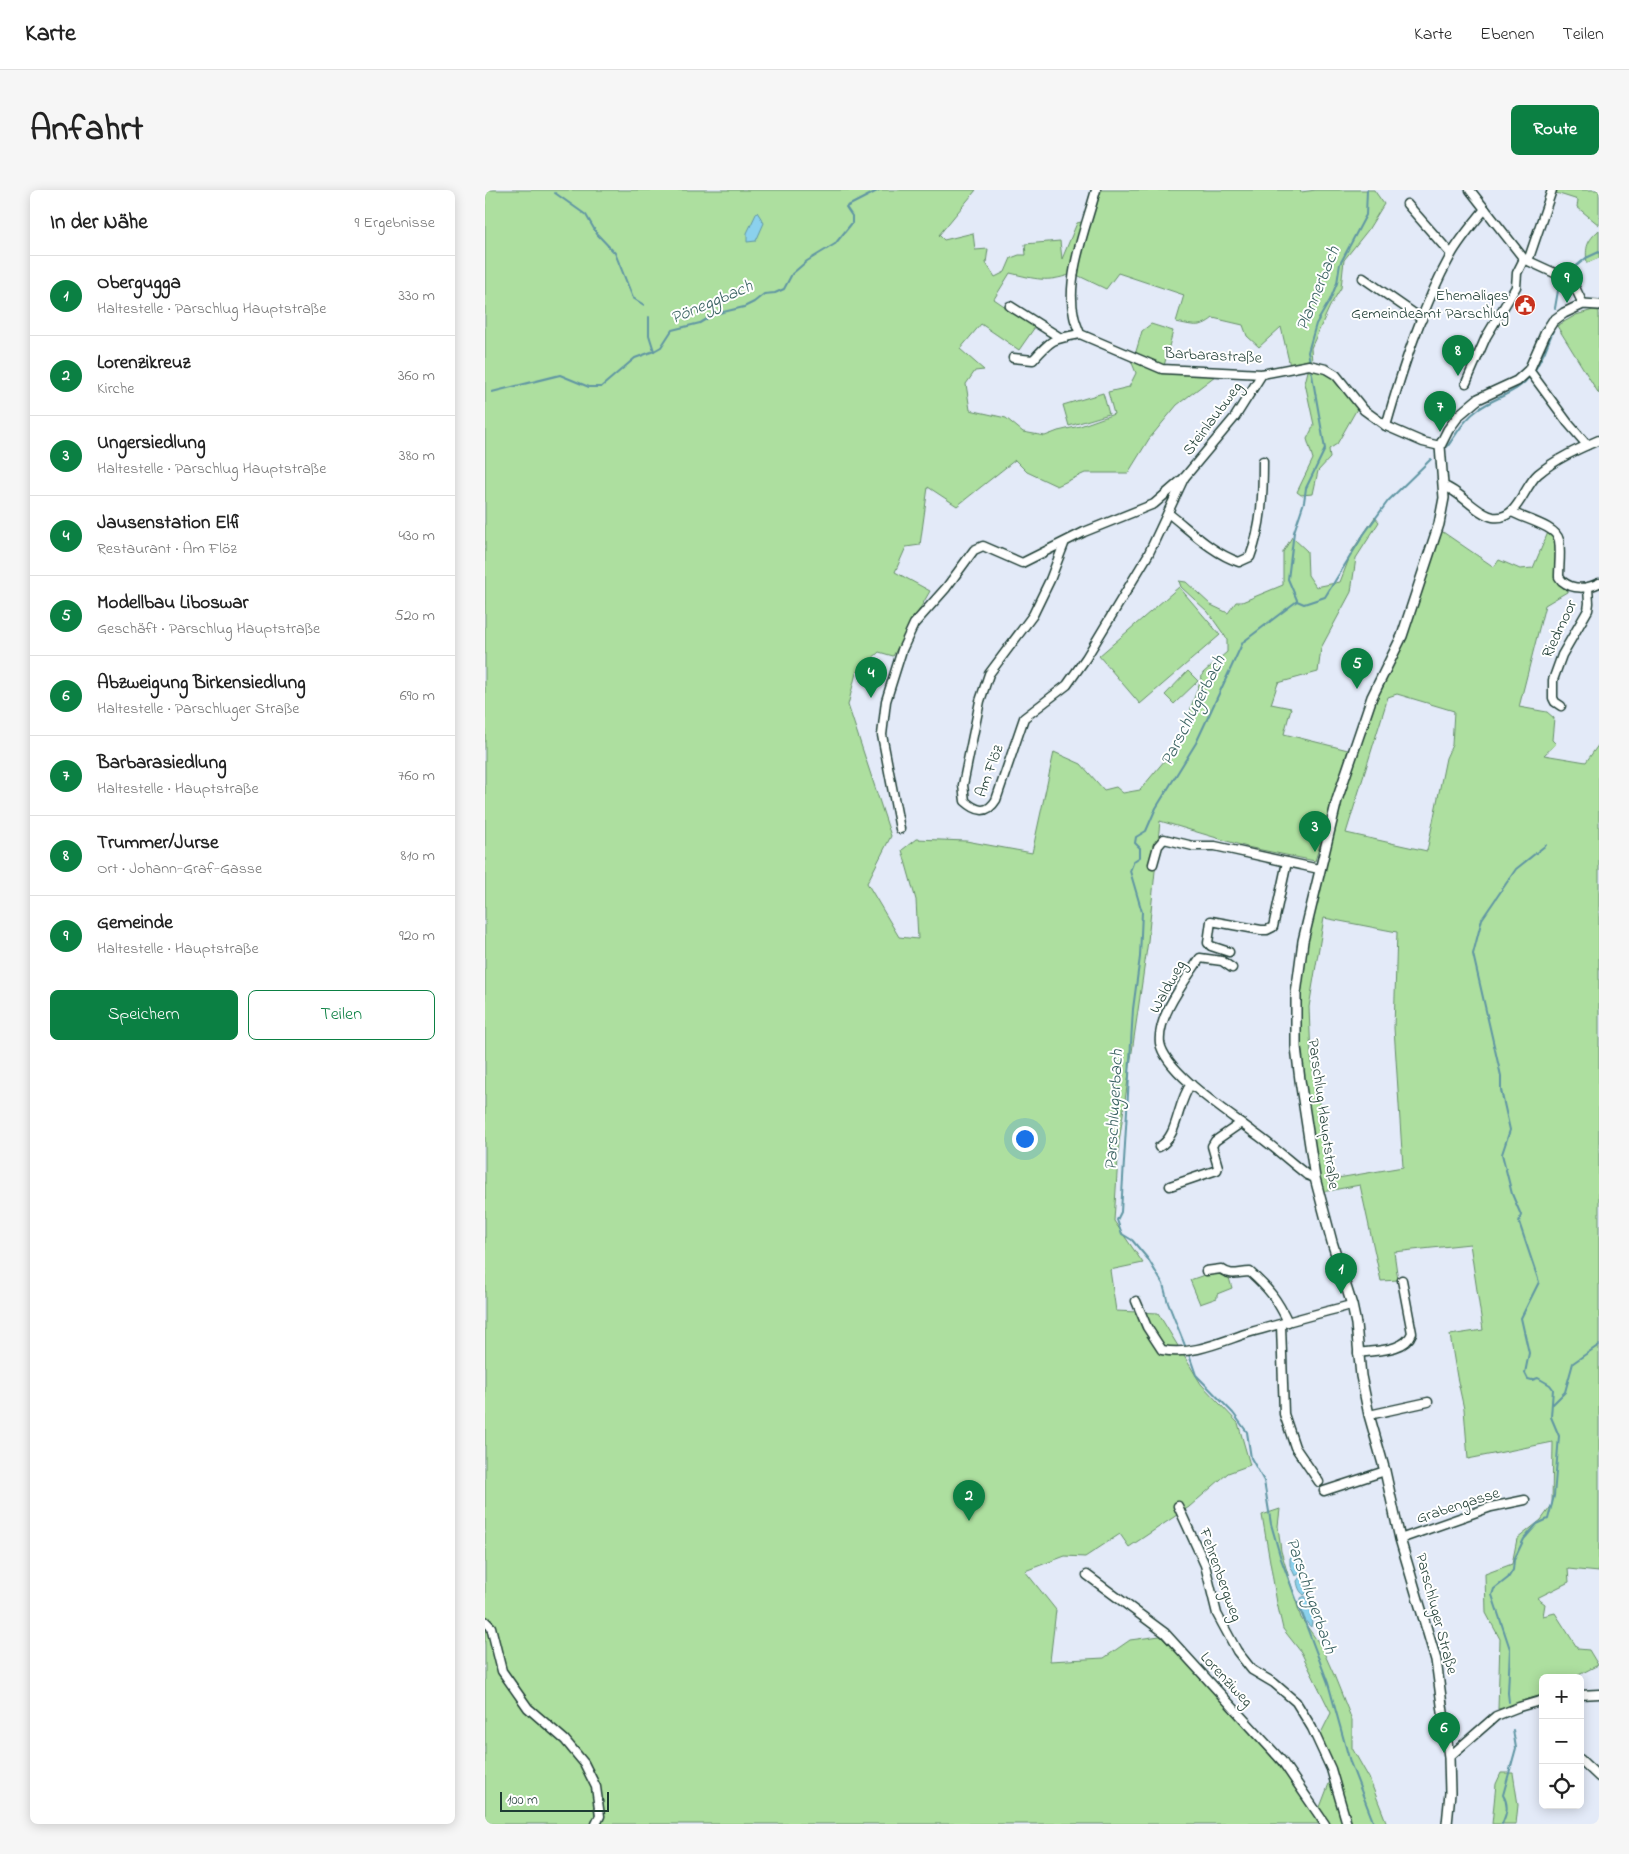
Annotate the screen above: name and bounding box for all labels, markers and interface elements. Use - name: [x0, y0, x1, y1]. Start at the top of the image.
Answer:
- text: Karte: [25, 17, 76, 52]
- text: Karte: [1414, 22, 1452, 48]
- text: Ebenen: [1480, 22, 1534, 48]
- text: Teilen: [1562, 22, 1604, 48]
- text: Anfahrt: [30, 105, 143, 156]
- button: Route: [1511, 105, 1599, 155]
- text: In der Nähe: [50, 208, 148, 238]
- text: 9 Ergebnisse: [354, 211, 435, 235]
- water label: Plannerbach: [1290, 242, 1348, 335]
- pin: 9: [1551, 262, 1583, 303]
- text: Obergugga: [97, 270, 181, 297]
- water label: Pöneggbach: [667, 274, 757, 332]
- text: 1: [63, 284, 69, 308]
- text: 330 m: [398, 284, 435, 308]
- place label: Ehemaliges Gemeindeamt Parschlug: [1351, 284, 1509, 326]
- public building icon: Ehemaliges Gemeindeamt Parschlug: [1513, 293, 1537, 317]
- text: Haltestelle · Parschlug Hauptstraße: [97, 297, 326, 321]
- pin: 8: [1442, 335, 1474, 376]
- street label: Barbarastraße: [1163, 341, 1263, 371]
- text: Lorenzikreuz: [97, 350, 191, 377]
- text: 2: [62, 364, 70, 388]
- text: 360 m: [398, 364, 435, 388]
- text: Kirche: [97, 377, 134, 401]
- street label: Steinlaubweg: [1177, 377, 1249, 461]
- pin: 7: [1424, 391, 1456, 432]
- text: Ungersiedlung: [97, 430, 206, 457]
- text: 3: [63, 444, 69, 468]
- text: 380 m: [399, 444, 435, 468]
- text: Haltestelle · Parschlug Hauptstraße: [97, 457, 326, 481]
- text: Jausenstation Elfi: [97, 510, 242, 537]
- text: 4: [63, 524, 69, 548]
- text: 430 m: [398, 524, 435, 548]
- text: Restaurant · Am Flöz: [97, 537, 237, 561]
- text: Modellbau Liboswar: [97, 590, 249, 617]
- street label: Riedmoor: [1536, 596, 1584, 662]
- text: 5: [61, 604, 71, 628]
- text: 520 m: [395, 604, 435, 628]
- text: Geschäft · Parschlug Hauptstraße: [97, 617, 320, 641]
- pin: 5: [1341, 648, 1373, 689]
- water label: Parschlugerbach: [1155, 651, 1233, 771]
- pin: 4: [855, 657, 887, 698]
- text: Abzweigung Birkensiedlung: [97, 670, 306, 697]
- text: 6: [62, 684, 70, 708]
- text: 690 m: [400, 684, 435, 708]
- text: Haltestelle · Parschluger Straße: [97, 697, 299, 721]
- street label: Am Flöz: [969, 741, 1011, 801]
- text: Barbarasiedlung: [97, 750, 227, 777]
- text: 7: [63, 764, 69, 788]
- text: 760 m: [398, 764, 435, 788]
- text: Haltestelle · Hauptstraße: [97, 777, 259, 801]
- pin: 3: [1299, 811, 1331, 852]
- text: Trummer/Jurse: [97, 830, 219, 857]
- text: 8: [63, 844, 69, 868]
- text: 810 m: [401, 844, 435, 868]
- text: Ort · Johann-Graf-Gasse: [97, 857, 262, 881]
- text: Gemeinde: [97, 910, 173, 937]
- text: 9: [64, 924, 68, 948]
- text: 920 m: [399, 924, 435, 948]
- text: Haltestelle · Hauptstraße: [97, 937, 259, 961]
- street label: Waldweg: [1144, 956, 1192, 1018]
- button: Speichern: [50, 990, 238, 1040]
- button: Teilen: [248, 990, 435, 1040]
- street label: Parschlug Hauptstraße: [1301, 1037, 1346, 1192]
- water label: Parschlugerbach: [1099, 1048, 1131, 1171]
- your location: [1012, 1126, 1038, 1152]
- pin: 1: [1325, 1253, 1357, 1294]
- pin: 2: [953, 1480, 985, 1521]
- street label: Grabengasse: [1413, 1481, 1504, 1531]
- street label: Fehrenbergweg: [1192, 1524, 1248, 1625]
- water label: Parschlugerbach: [1278, 1535, 1342, 1658]
- street label: Parschluger Straße: [1408, 1551, 1464, 1678]
- street label: Lorenziweg: [1194, 1647, 1258, 1713]
- map controls: [1539, 1674, 1584, 1809]
- button: +: [1539, 1674, 1584, 1719]
- pin: 6: [1428, 1712, 1460, 1753]
- button: −: [1539, 1719, 1584, 1764]
- button: locate: [1539, 1764, 1584, 1809]
- scale bar: [500, 1789, 609, 1812]
- text: 100 m: [507, 1790, 538, 1811]

